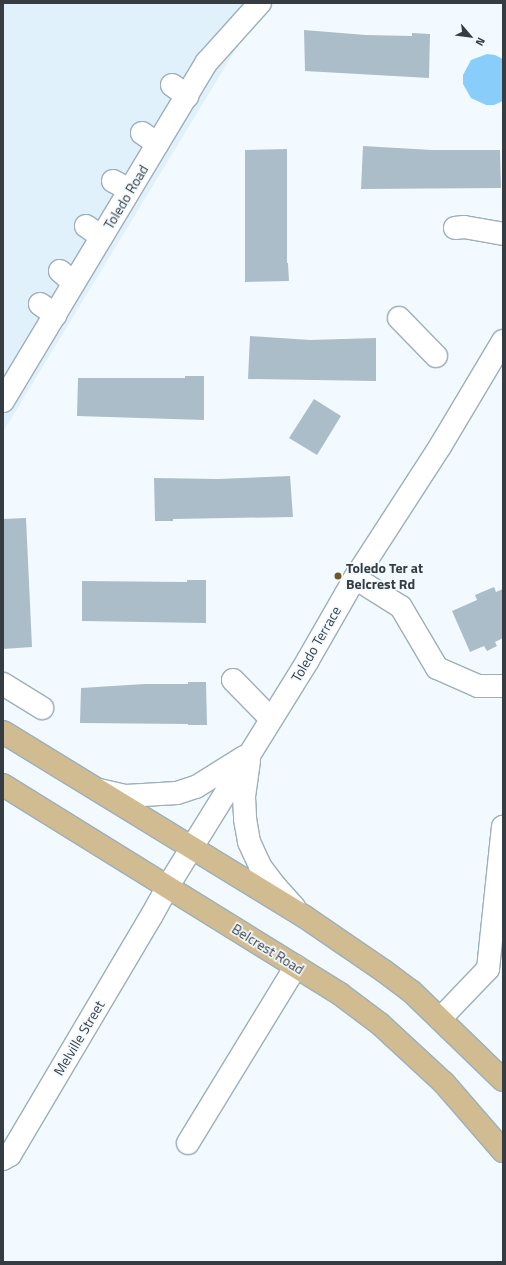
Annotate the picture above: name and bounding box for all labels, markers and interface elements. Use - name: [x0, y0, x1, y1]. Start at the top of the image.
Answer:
- north arrow: [450, 16, 490, 56]
- text: N: [472, 35, 489, 49]
- street label: Toledo Road: [100, 162, 152, 232]
- place label: Toledo Ter at Belcrest Rd: [346, 560, 423, 592]
- marker: Toledo Ter at Belcrest Rd: [333, 571, 343, 581]
- street label: Toledo Terrace: [288, 603, 344, 685]
- street label: Belcrest Road: [229, 920, 307, 978]
- street label: Melville Street: [50, 997, 108, 1079]

